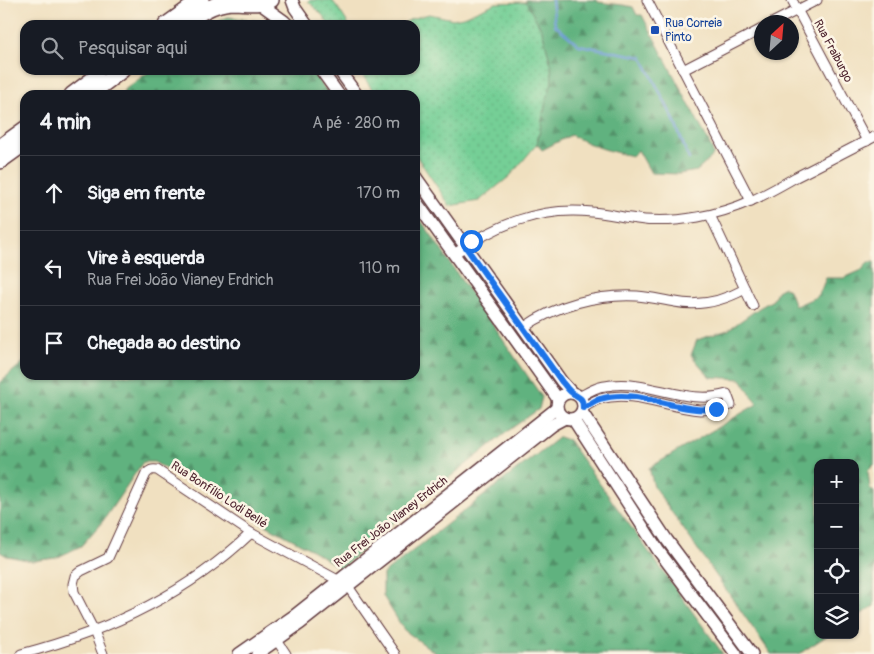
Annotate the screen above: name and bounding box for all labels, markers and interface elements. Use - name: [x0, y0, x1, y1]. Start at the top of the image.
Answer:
- north arrow: [754, 15, 799, 60]
- place label: Rua Correia Pinto: [665, 16, 722, 45]
- street label: Rua Fraiburgo: [810, 17, 856, 86]
- search box: [20, 20, 420, 75]
- marker: Rua Correia Pinto: [649, 24, 661, 36]
- icon: search: [38, 34, 66, 62]
- text: Pesquisar aqui: [78, 36, 187, 60]
- text: 4 min: [40, 109, 91, 136]
- text: A pé · 280 m: [312, 113, 400, 133]
- icon: ahead: [40, 179, 68, 207]
- text: Siga em frente: [87, 181, 205, 205]
- text: 170 m: [357, 183, 400, 203]
- route start: [460, 230, 483, 253]
- text: Vire à esquerda: [87, 246, 205, 270]
- icon: left: [40, 254, 68, 282]
- text: 110 m: [359, 258, 400, 278]
- text: Rua Frei João Vianey Erdrich: [87, 270, 273, 290]
- icon: arrive: [40, 329, 68, 357]
- text: Chegada ao destino: [87, 331, 240, 355]
- route end: [705, 398, 728, 421]
- street label: Rua Bonfílio Lodi Bellé: [168, 458, 270, 532]
- map controls: [814, 459, 859, 639]
- button: +: [814, 459, 859, 504]
- street label: Rua Frei João Vianey Erdrich: [331, 473, 451, 571]
- button: −: [814, 504, 859, 549]
- button: locate: [814, 549, 859, 594]
- button: layers: [814, 594, 859, 639]

